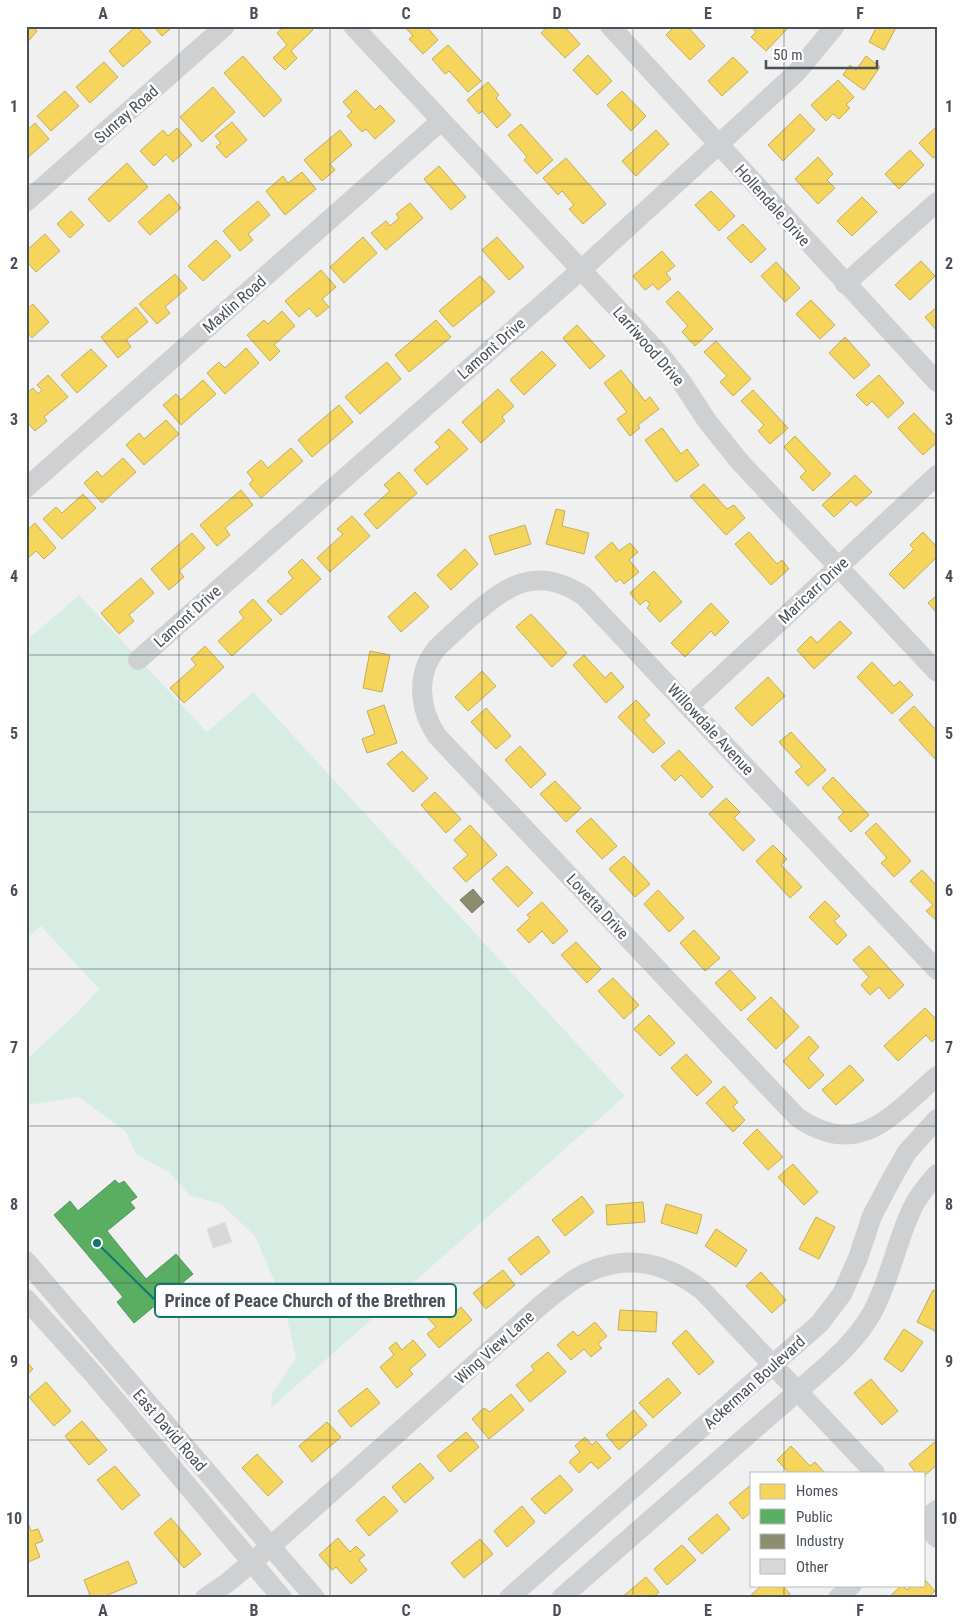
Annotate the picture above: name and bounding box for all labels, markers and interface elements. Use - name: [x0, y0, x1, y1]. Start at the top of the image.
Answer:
- text: A: [98, 4, 108, 23]
- text: B: [250, 4, 259, 23]
- text: C: [401, 4, 411, 23]
- text: D: [552, 4, 562, 23]
- text: E: [704, 4, 712, 23]
- text: F: [856, 4, 864, 23]
- scale bar: [766, 38, 877, 70]
- text: 50 m: [773, 46, 803, 64]
- street label: Sunray Road: [91, 82, 162, 147]
- text: 1: [10, 97, 18, 116]
- text: 1: [945, 97, 953, 116]
- street label: Hollendale Drive: [731, 161, 814, 250]
- text: 2: [10, 254, 18, 273]
- text: 2: [945, 254, 953, 273]
- street label: Maxlin Road: [199, 272, 270, 337]
- street label: Larriwood Drive: [609, 303, 688, 390]
- street label: Lamont Drive: [454, 314, 529, 383]
- text: 3: [10, 410, 18, 429]
- text: 3: [945, 410, 953, 429]
- street label: Maricarr Drive: [774, 553, 852, 628]
- text: 4: [10, 567, 18, 586]
- text: 4: [945, 567, 953, 586]
- street label: Lamont Drive: [150, 581, 225, 651]
- street label: Willowdale Avenue: [663, 680, 758, 779]
- text: 5: [10, 724, 18, 743]
- text: 5: [945, 724, 953, 743]
- street label: Lovetta Drive: [563, 870, 633, 943]
- text: 6: [10, 881, 18, 900]
- text: 6: [945, 881, 953, 900]
- text: 7: [10, 1038, 18, 1057]
- text: 7: [945, 1038, 953, 1057]
- text: 8: [10, 1195, 18, 1214]
- text: 8: [945, 1195, 953, 1214]
- callout: Prince of Peace Church of the Brethren: [155, 1284, 456, 1317]
- text: Prince of Peace Church of the Brethren: [164, 1290, 446, 1311]
- street label: Wing View Lane: [451, 1307, 538, 1388]
- street label: Ackerman Boulevard: [700, 1332, 809, 1433]
- text: 9: [10, 1352, 18, 1371]
- text: 9: [945, 1352, 953, 1371]
- street label: East David Road: [129, 1386, 210, 1475]
- legend: [750, 1472, 926, 1586]
- text: Homes: [796, 1482, 838, 1500]
- text: Public: [796, 1508, 833, 1526]
- text: 10: [6, 1509, 22, 1528]
- text: 10: [941, 1509, 957, 1528]
- text: Industry: [796, 1532, 844, 1550]
- text: Other: [796, 1558, 829, 1576]
- text: A: [98, 1601, 108, 1620]
- text: B: [250, 1601, 259, 1620]
- text: C: [401, 1601, 411, 1620]
- text: D: [552, 1601, 562, 1620]
- text: E: [704, 1601, 712, 1620]
- text: F: [856, 1601, 864, 1620]

